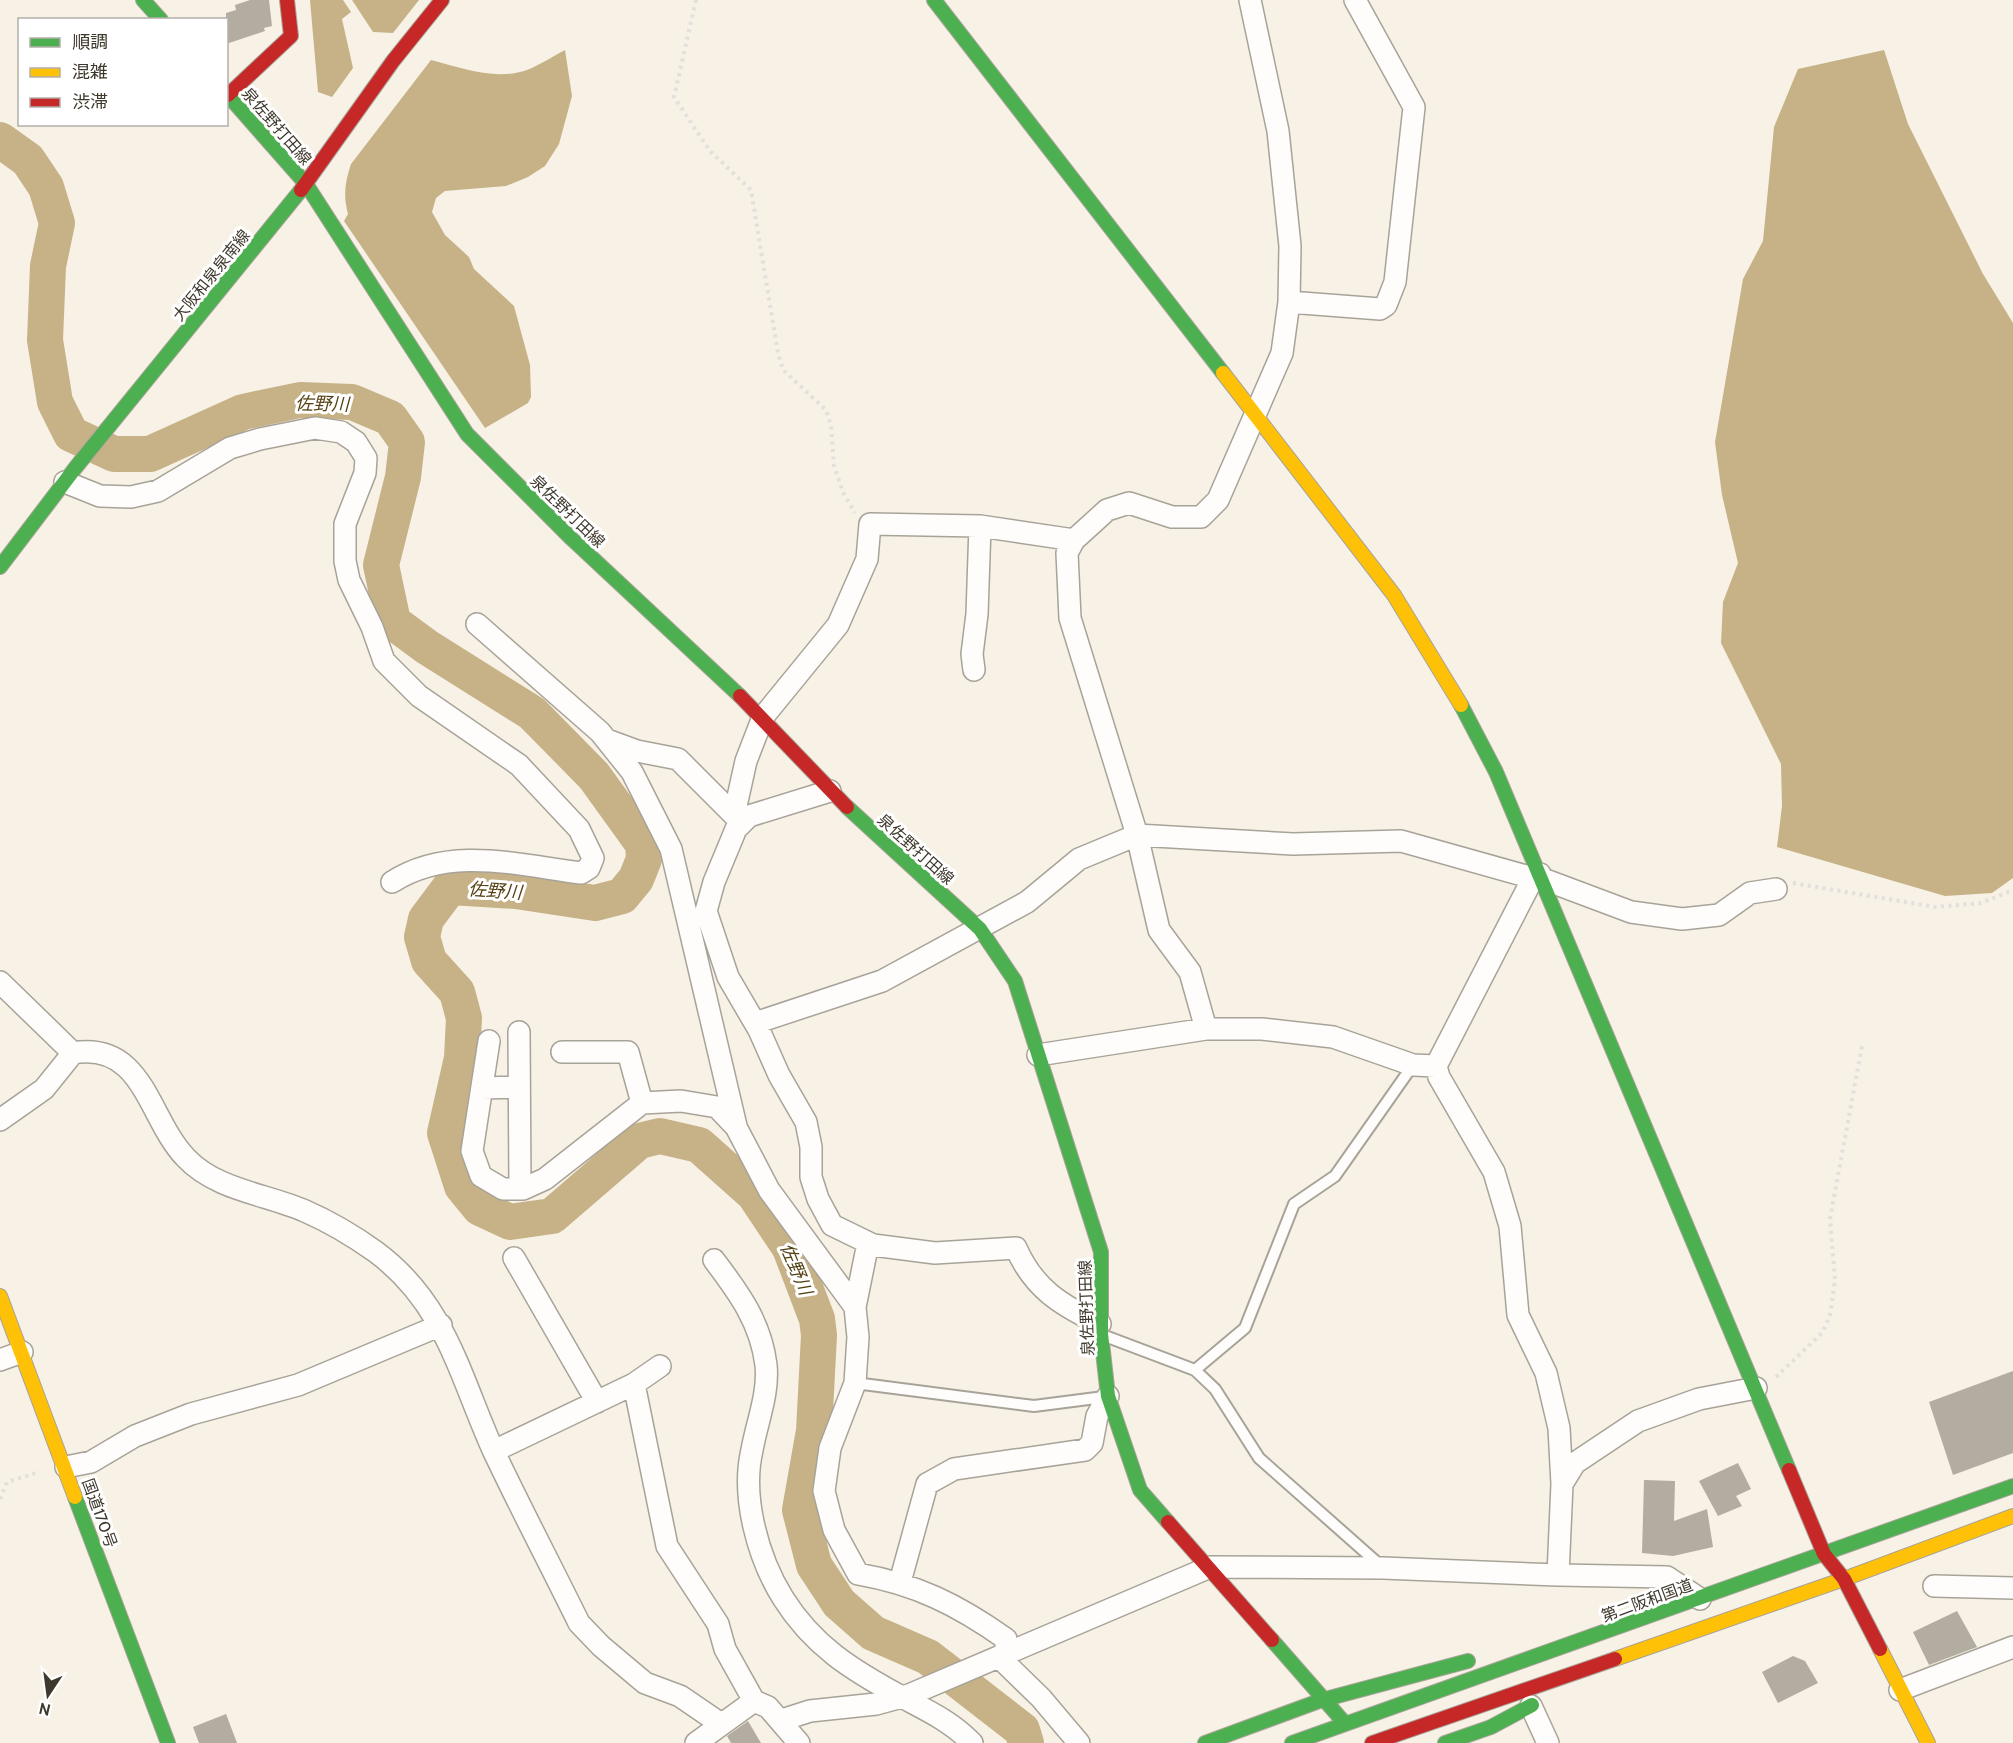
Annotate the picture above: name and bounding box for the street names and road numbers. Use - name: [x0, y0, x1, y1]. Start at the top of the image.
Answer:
- street label: 泉佐野打田線: [238, 84, 315, 169]
- street label: 大阪和泉泉南線: [169, 226, 254, 325]
- street label: 泉佐野打田線: [527, 471, 609, 552]
- street label: 泉佐野打田線: [874, 810, 958, 889]
- street label: 泉佐野打田線: [1075, 1260, 1098, 1356]
- street label: 国道170号: [78, 1476, 121, 1550]
- street label: 第二阪和国道: [1599, 1575, 1696, 1626]

